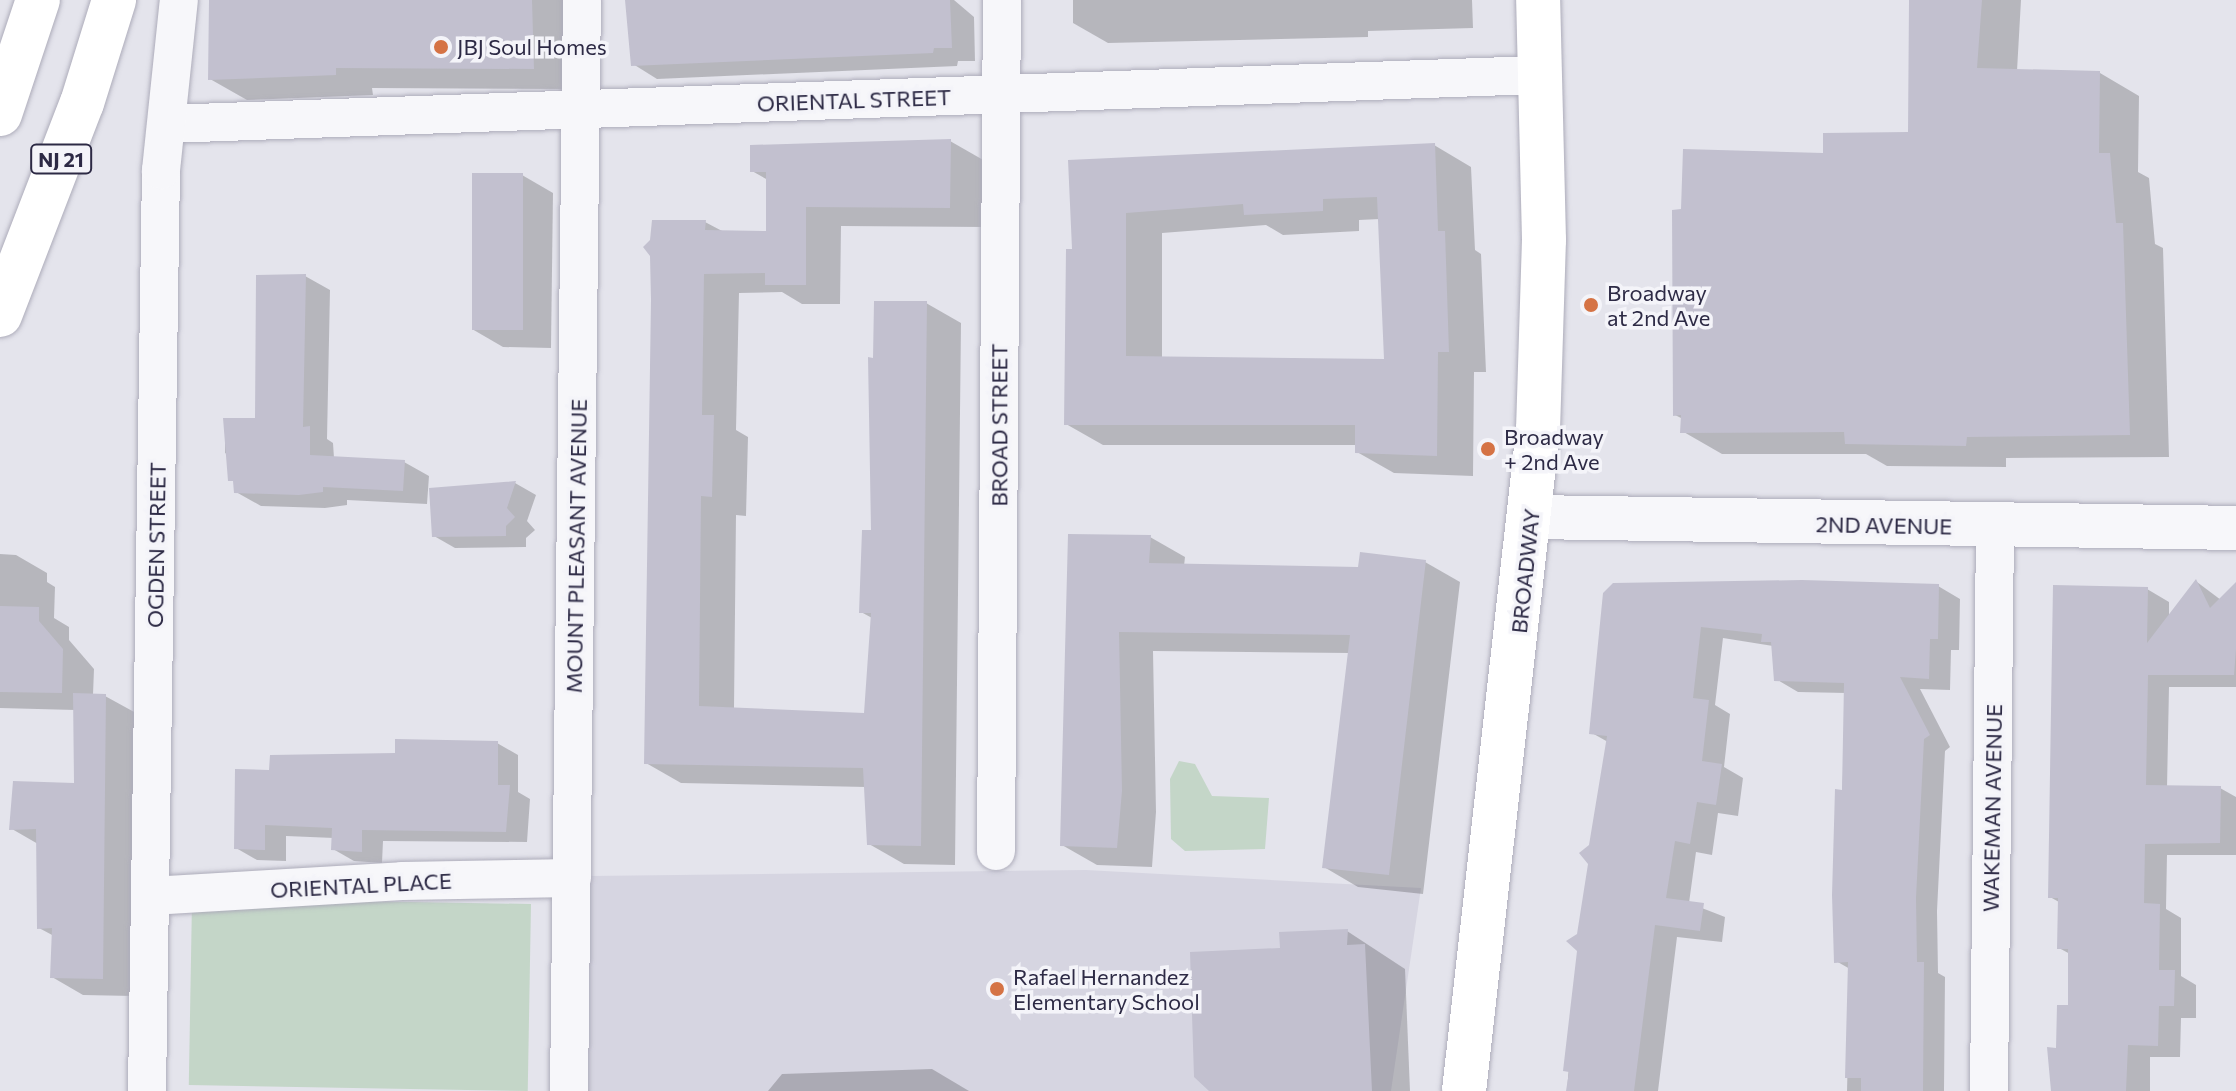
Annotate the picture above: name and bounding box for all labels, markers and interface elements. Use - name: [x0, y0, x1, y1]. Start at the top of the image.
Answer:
- place label: JBJ Soul Homes: [457, 34, 607, 60]
- marker: JBJ Soul Homes: [432, 38, 450, 56]
- street label: ORIENTAL STREET: [756, 83, 952, 117]
- road number: NJ 21: [29, 143, 93, 175]
- place label: Broadway at 2nd Ave: [1607, 279, 1710, 330]
- marker: Broadway at 2nd Ave: [1582, 296, 1600, 314]
- street label: BROAD STREET: [986, 343, 1012, 507]
- street label: MOUNT PLEASANT AVENUE: [560, 398, 592, 694]
- place label: Broadway + 2nd Ave: [1504, 423, 1604, 474]
- marker: Broadway + 2nd Ave: [1479, 440, 1497, 458]
- street label: OGDEN STREET: [141, 462, 171, 628]
- street label: BROADWAY: [1505, 507, 1545, 635]
- street label: 2ND AVENUE: [1815, 511, 1953, 539]
- street label: WAKEMAN AVENUE: [1977, 704, 2007, 912]
- street label: ORIENTAL PLACE: [270, 867, 452, 903]
- place label: Rafael Hernandez Elementary School: [1013, 963, 1200, 1014]
- marker: Rafael Hernandez Elementary School: [988, 980, 1006, 998]

